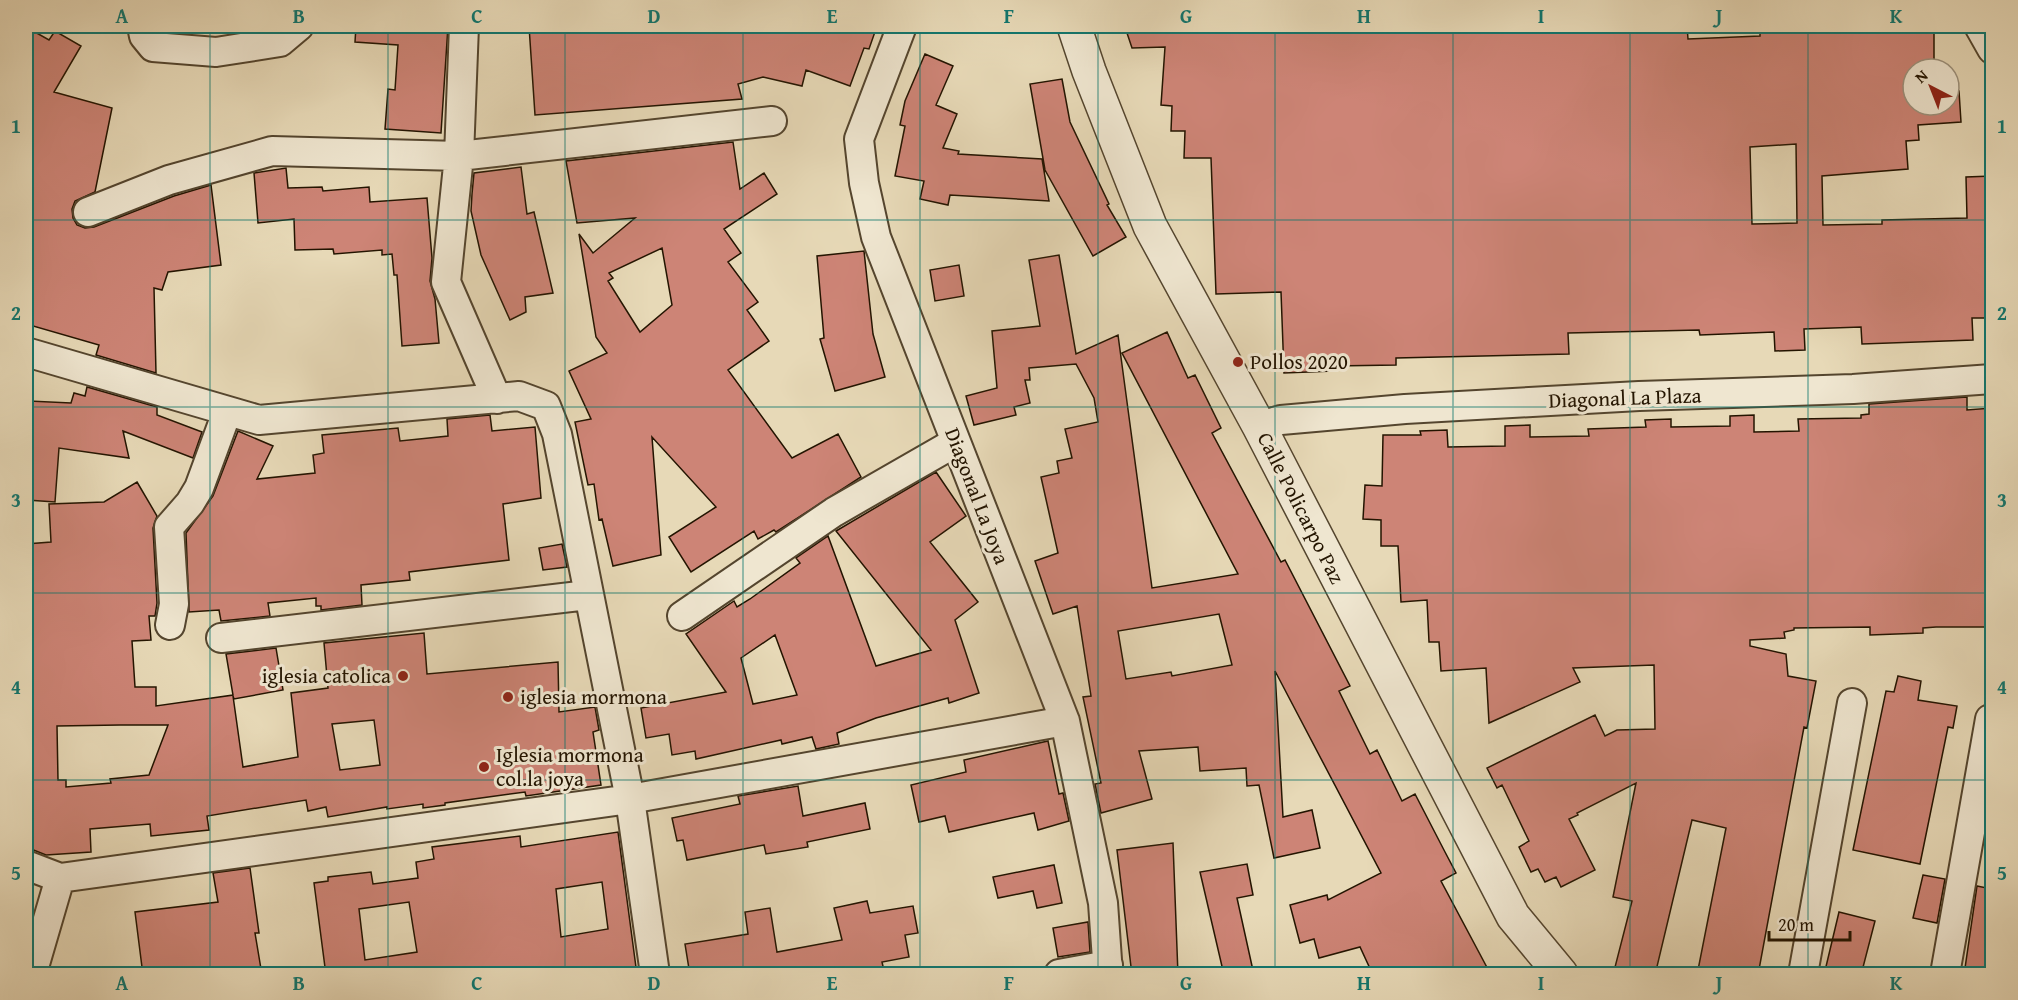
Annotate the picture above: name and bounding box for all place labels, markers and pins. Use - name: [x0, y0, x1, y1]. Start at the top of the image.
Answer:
- place label: Pollos 2020: [1250, 346, 1348, 377]
- marker: Pollos 2020: [1231, 355, 1245, 369]
- place label: iglesia catolica: [262, 660, 391, 691]
- marker: iglesia catolica: [396, 669, 410, 683]
- place label: iglesia mormona: [520, 681, 667, 712]
- marker: iglesia mormona: [501, 690, 515, 704]
- place label: Iglesia mormona col.la joya: [496, 739, 644, 794]
- marker: Iglesia mormona col.la joya: [477, 760, 491, 774]

